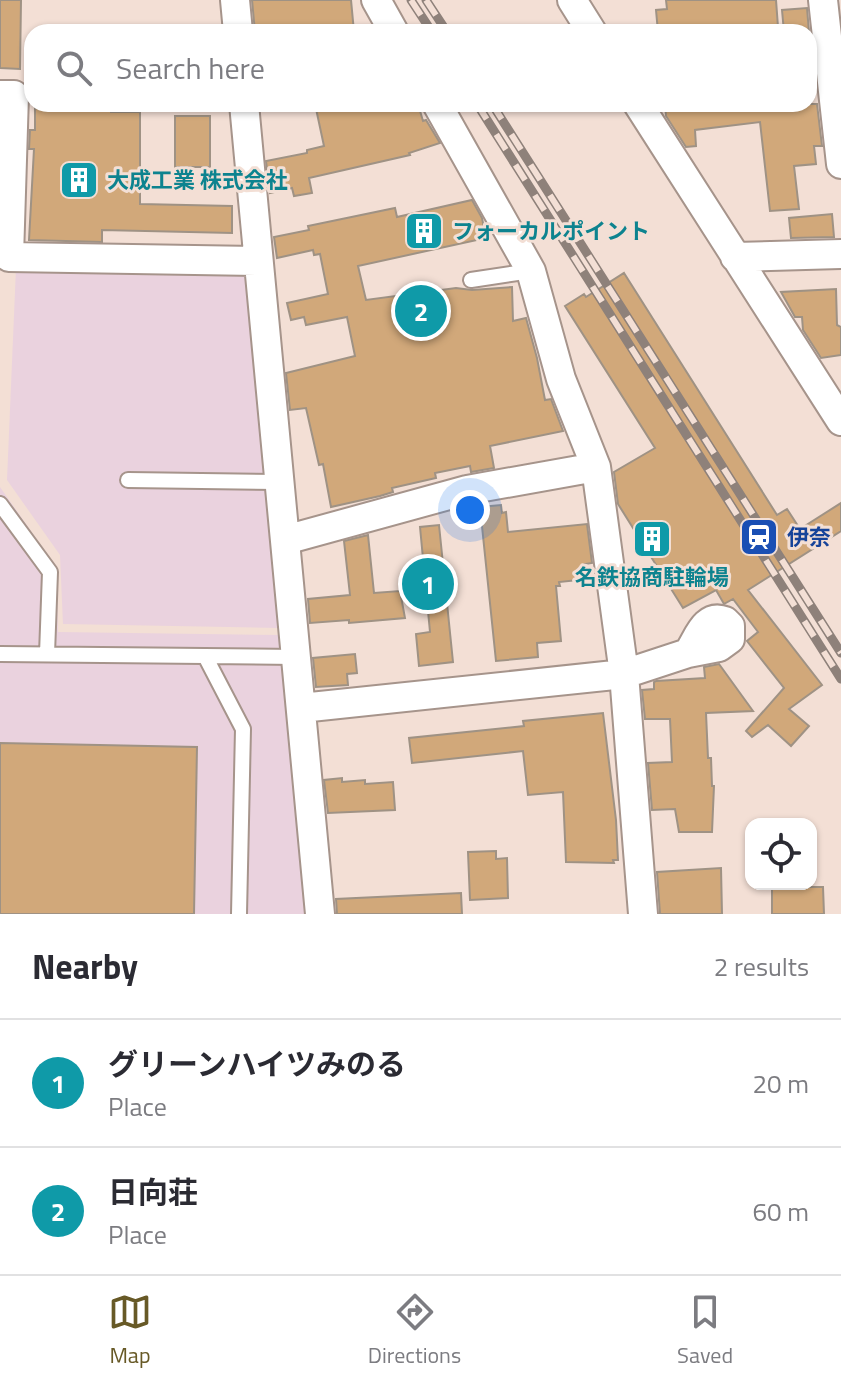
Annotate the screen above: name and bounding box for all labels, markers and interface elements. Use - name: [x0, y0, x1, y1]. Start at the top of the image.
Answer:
- search box: [24, 24, 817, 112]
- text: Search here: [116, 45, 265, 91]
- icon: search: [52, 46, 96, 90]
- building icon: 大成工業 株式会社: [58, 159, 100, 201]
- place label: 大成工業 株式会社: [107, 163, 288, 197]
- building icon: フォーカルポイント: [403, 210, 445, 252]
- place label: フォーカルポイント: [452, 214, 650, 248]
- pin: 2: [395, 281, 447, 341]
- your location: [450, 490, 490, 530]
- station icon: 伊奈: [738, 516, 780, 558]
- building icon: 名鉄協商駐輪場: [631, 518, 673, 560]
- place label: 伊奈: [787, 520, 831, 554]
- pin: 1: [402, 554, 454, 614]
- place label: 名鉄協商駐輪場: [575, 560, 729, 594]
- map controls: [745, 818, 817, 890]
- button: locate: [745, 818, 817, 890]
- text: Nearby: [32, 940, 138, 992]
- text: 2 results: [714, 947, 809, 986]
- text: グリーンハイツみのる: [108, 1041, 406, 1087]
- text: 1: [51, 1064, 65, 1103]
- text: 20 m: [752, 1064, 809, 1103]
- text: Place: [108, 1087, 167, 1126]
- text: 日向荘: [108, 1169, 198, 1215]
- text: 2: [51, 1192, 65, 1231]
- text: 60 m: [752, 1192, 809, 1231]
- text: Place: [108, 1215, 167, 1254]
- tab: Map: [108, 1290, 152, 1372]
- tab: Directions: [368, 1290, 461, 1372]
- tab: Saved: [677, 1290, 733, 1372]

